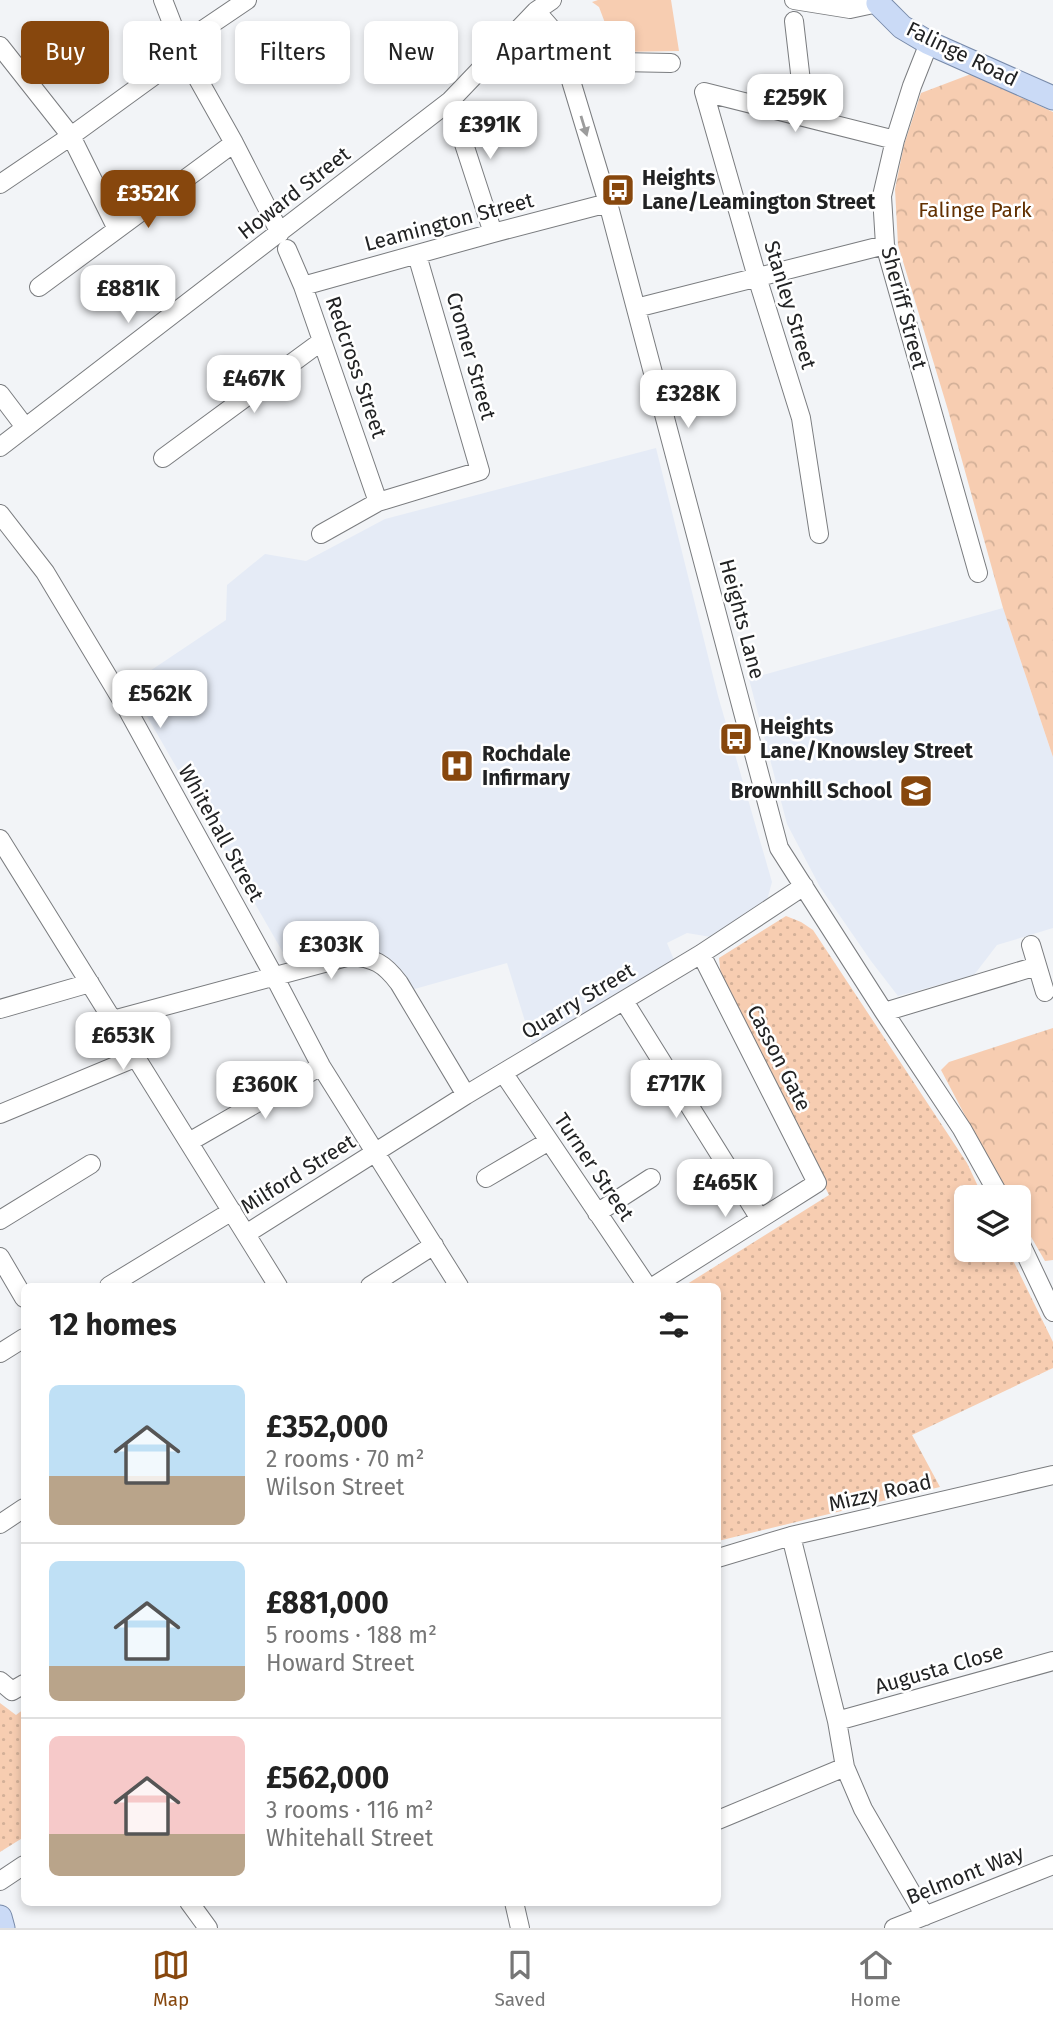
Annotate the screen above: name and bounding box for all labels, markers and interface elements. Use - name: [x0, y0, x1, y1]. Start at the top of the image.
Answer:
- street label: Falinge Road: [902, 16, 1022, 92]
- chip: Buy: [21, 21, 109, 84]
- chip: Rent: [123, 21, 221, 84]
- chip: Filters: [235, 21, 350, 84]
- chip: New: [364, 21, 458, 84]
- chip: Apartment: [472, 21, 635, 84]
- pin: £259K: [746, 74, 844, 134]
- text: £259K: [763, 83, 827, 111]
- pin: £391K: [441, 102, 539, 161]
- text: £391K: [459, 110, 521, 138]
- one-way arrow: [580, 116, 590, 137]
- street label: Howard Street: [233, 141, 356, 245]
- place label: Heights Lane/Leamington Street: [642, 165, 876, 215]
- pin: £352K: [99, 170, 197, 230]
- bus stop icon: Heights Lane/Leamington Street: [599, 171, 637, 209]
- text: £352K: [117, 179, 179, 207]
- street label: Leamington Street: [362, 187, 537, 257]
- park label: Falinge Park: [918, 197, 1032, 223]
- street label: Stanley Street: [758, 238, 822, 373]
- street label: Sheriff Street: [875, 244, 933, 373]
- pin: £881K: [79, 266, 177, 325]
- text: £881K: [96, 274, 160, 302]
- street label: Cromer Street: [440, 289, 502, 423]
- street label: Redcross Street: [320, 293, 393, 442]
- pin: £467K: [205, 356, 303, 415]
- text: £467K: [223, 364, 285, 392]
- pin: £328K: [639, 370, 737, 430]
- text: £328K: [656, 379, 720, 407]
- street label: Heights Lane: [713, 556, 771, 682]
- pin: £562K: [111, 670, 209, 730]
- text: £562K: [128, 679, 192, 707]
- place label: Heights Lane/Knowsley Street: [760, 714, 974, 764]
- bus stop icon: Heights Lane/Knowsley Street: [717, 720, 755, 758]
- place label: Rochdale Infirmary: [482, 741, 571, 791]
- hospital icon: Rochdale Infirmary: [438, 747, 476, 785]
- street label: Whitehall Street: [173, 760, 270, 906]
- school or university icon: Brownhill School: [897, 772, 935, 810]
- place label: Brownhill School: [731, 778, 893, 804]
- pin: £303K: [282, 922, 380, 981]
- text: £303K: [299, 930, 363, 958]
- street label: Quarry Street: [517, 957, 640, 1045]
- street label: Casson Gate: [741, 1001, 817, 1115]
- pin: £653K: [74, 1012, 172, 1072]
- text: £653K: [91, 1021, 155, 1049]
- pin: £717K: [627, 1060, 725, 1120]
- pin: £360K: [216, 1062, 314, 1121]
- text: £717K: [647, 1069, 705, 1097]
- text: £360K: [232, 1070, 298, 1098]
- street label: Turner Street: [548, 1108, 640, 1226]
- street label: Milford Street: [236, 1128, 360, 1219]
- pin: £465K: [676, 1160, 774, 1219]
- text: £465K: [693, 1168, 757, 1196]
- map controls: [954, 1185, 1031, 1262]
- button: layers: [954, 1185, 1031, 1262]
- icon: filters: [655, 1306, 693, 1344]
- text: 12 homes: [49, 1307, 177, 1343]
- text: £352,000: [266, 1409, 388, 1445]
- icon: home: [105, 1413, 189, 1497]
- text: 2 rooms · 70 m²: [266, 1445, 424, 1473]
- street label: Mizzy Road: [826, 1469, 934, 1517]
- text: Wilson Street: [266, 1473, 404, 1501]
- text: £881,000: [266, 1585, 389, 1621]
- icon: home: [105, 1589, 189, 1673]
- text: 5 rooms · 188 m²: [266, 1621, 437, 1649]
- street label: Augusta Close: [872, 1638, 1006, 1700]
- text: Howard Street: [266, 1649, 414, 1677]
- text: £562,000: [266, 1760, 389, 1796]
- icon: home: [105, 1764, 189, 1848]
- text: 3 rooms · 116 m²: [266, 1796, 434, 1824]
- text: Whitehall Street: [266, 1824, 433, 1852]
- street label: Belmont Way: [903, 1839, 1028, 1910]
- tab: Map: [152, 1946, 190, 2011]
- tab: Saved: [494, 1946, 546, 2011]
- tab: Home: [850, 1946, 901, 2011]

